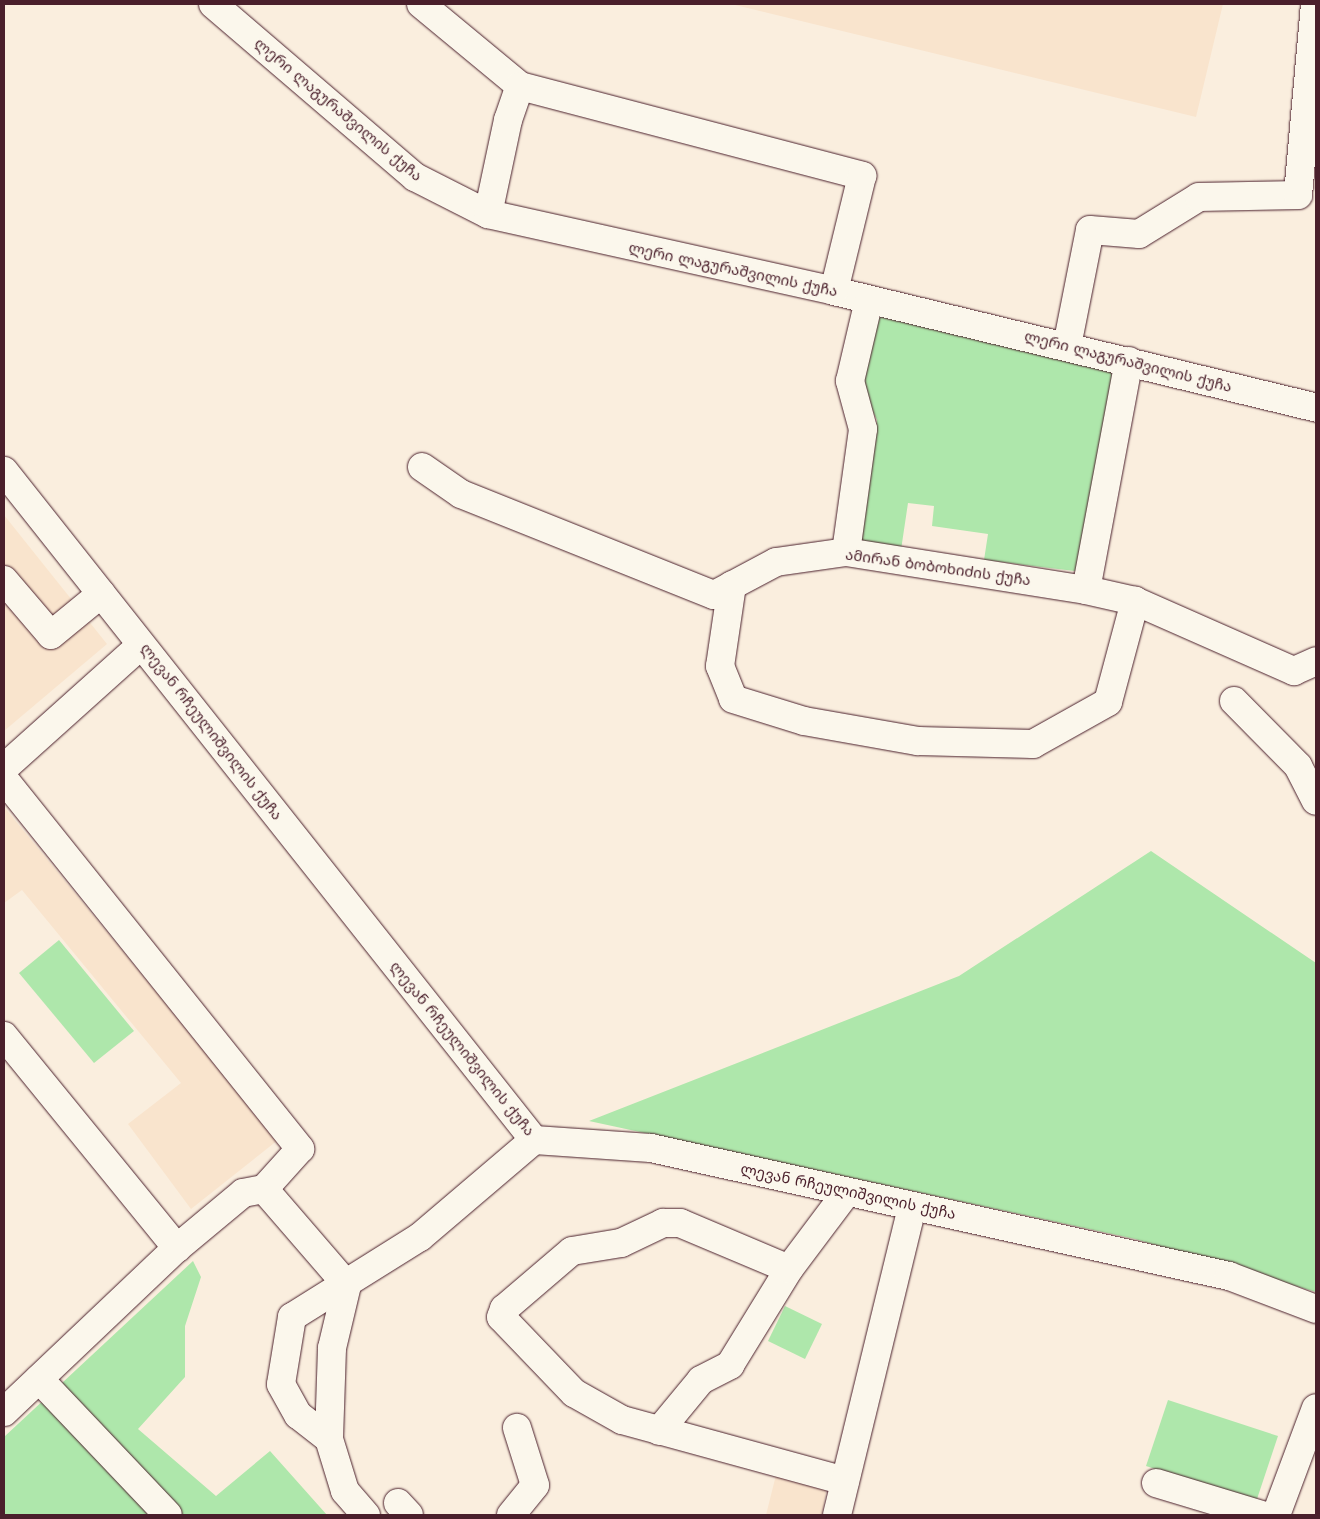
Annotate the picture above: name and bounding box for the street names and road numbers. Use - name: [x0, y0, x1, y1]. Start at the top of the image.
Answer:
- street label: ლერი ლაგურაშვილის ქუჩა: [251, 35, 425, 185]
- street label: ლერი ლაგურაშვილის ქუჩა: [627, 239, 839, 301]
- street label: ლერი ლაგურაშვილის ქუჩა: [1022, 327, 1234, 397]
- street label: ამირან ბობოხიძის ქუჩა: [844, 546, 1032, 590]
- street label: ლევან რჩეულიშვილის ქუჩა: [136, 640, 286, 824]
- street label: ლევან რჩეულიშვილის ქუჩა: [386, 958, 538, 1140]
- street label: ლევან რჩეულიშვილის ქუჩა: [739, 1160, 957, 1224]

